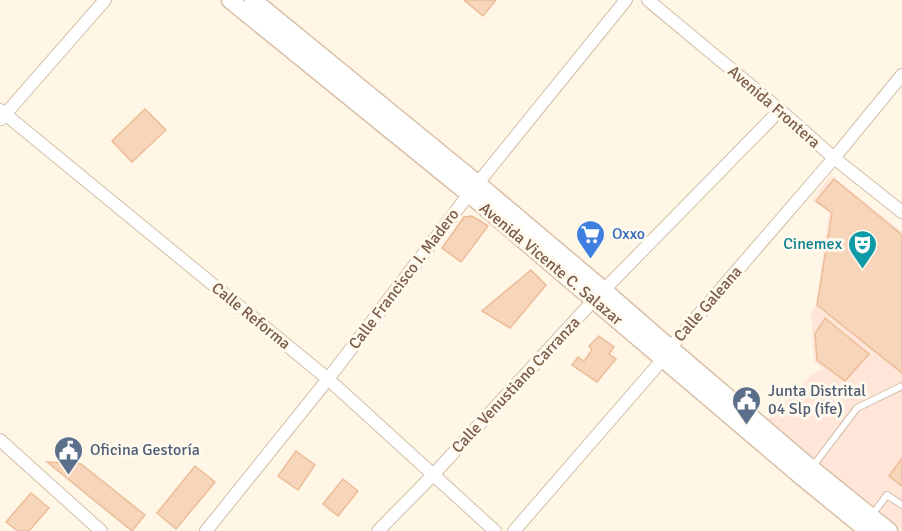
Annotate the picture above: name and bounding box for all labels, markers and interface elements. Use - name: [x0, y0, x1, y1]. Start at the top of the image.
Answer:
- street label: Avenida Frontera: [724, 61, 824, 153]
- street label: Avenida Vicente C. Salazar: [475, 198, 627, 330]
- street label: Calle Francisco I. Madero: [345, 205, 463, 353]
- supermarket icon: Oxxo: [575, 218, 607, 260]
- place label: Oxxo: [612, 224, 645, 244]
- theatre icon: Cinemex: [847, 228, 879, 270]
- place label: Cinemex: [783, 234, 843, 254]
- street label: Calle Galeana: [670, 262, 746, 346]
- street label: Calle Reforma: [207, 278, 295, 354]
- street label: Calle Venustiano Carranza: [448, 313, 584, 457]
- place label: Junta Distrital 04 Slp (ife): [768, 381, 866, 419]
- public building icon: Junta Distrital 04 Slp (ife): [731, 384, 763, 426]
- public building icon: Oficina Gestoría: [53, 434, 85, 476]
- place label: Oficina Gestoría: [90, 440, 200, 460]

